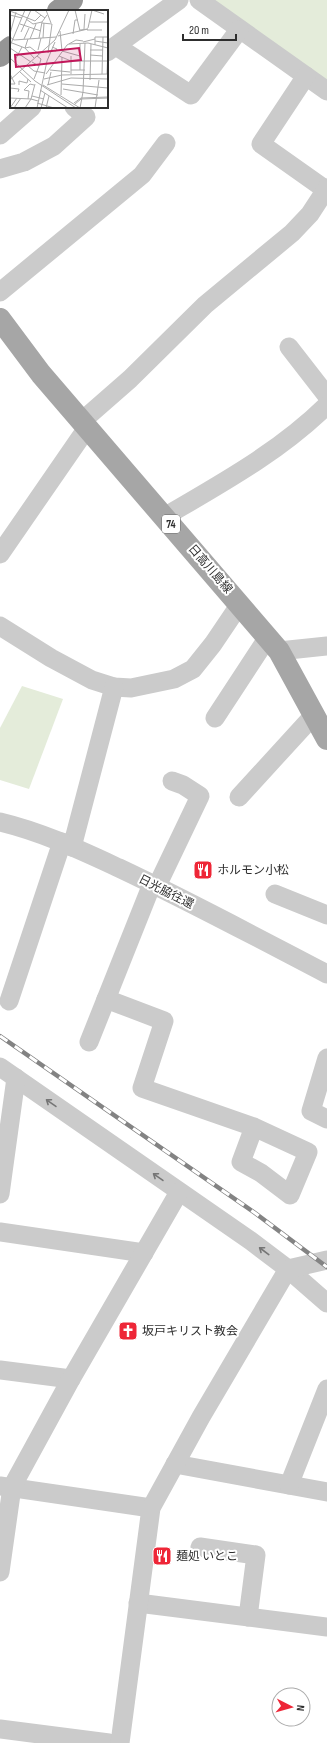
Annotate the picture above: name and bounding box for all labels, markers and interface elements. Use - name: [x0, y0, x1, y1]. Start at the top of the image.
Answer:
- inset map: [10, 10, 108, 108]
- scale bar: [183, 16, 236, 42]
- text: 20 m: [189, 23, 209, 38]
- road number: 74: [162, 515, 180, 533]
- street label: 日高川島線: [185, 541, 235, 597]
- restaurant icon: ホルモン小松: [192, 859, 214, 881]
- place label: ホルモン小松: [217, 863, 289, 878]
- street label: 日光脇往還: [136, 872, 196, 912]
- one-way arrow: [46, 1099, 57, 1107]
- one-way arrow: [153, 1173, 164, 1181]
- one-way arrow: [259, 1247, 270, 1255]
- church icon: 坂戸キリスト教会: [117, 1320, 139, 1342]
- place label: 坂戸キリスト教会: [142, 1324, 238, 1339]
- restaurant icon: 麺処 いとこ: [151, 1545, 173, 1567]
- place label: 麺処 いとこ: [176, 1549, 238, 1564]
- north arrow: [271, 1687, 311, 1727]
- text: N: [294, 1704, 307, 1712]

